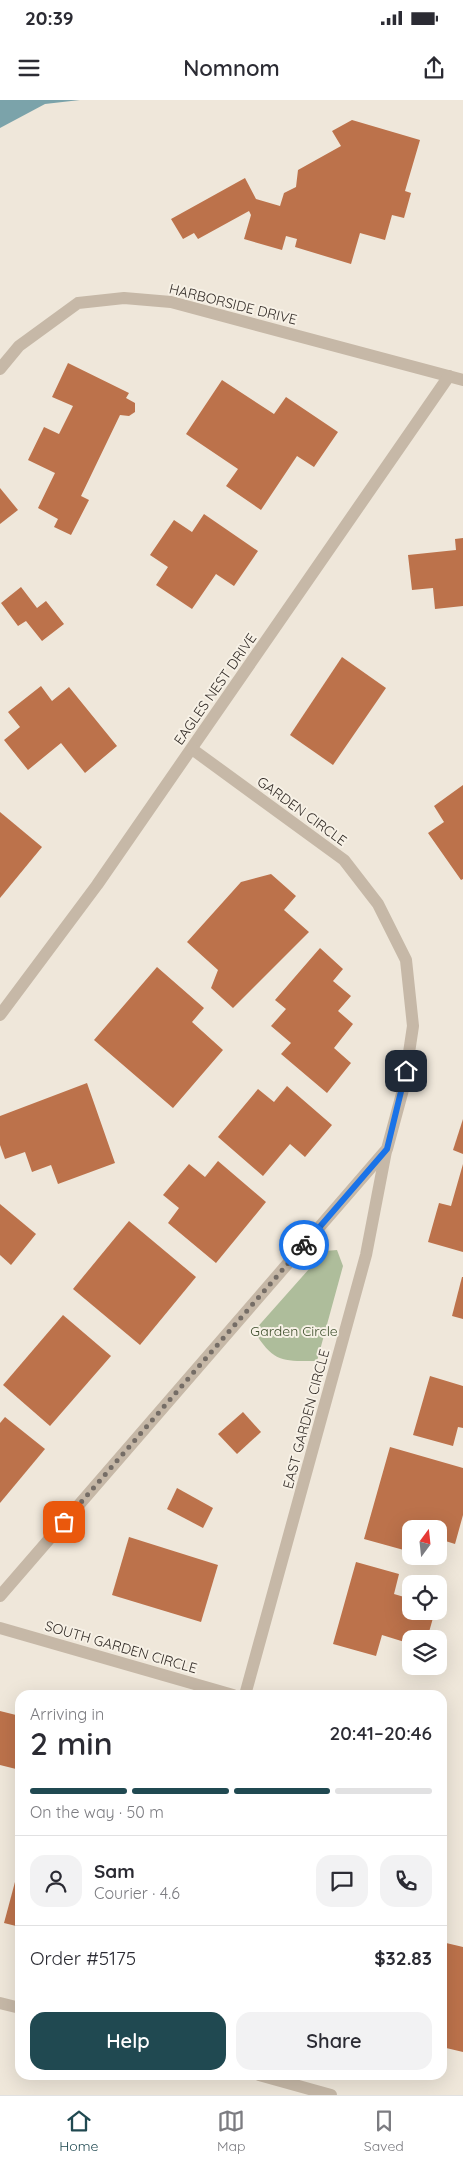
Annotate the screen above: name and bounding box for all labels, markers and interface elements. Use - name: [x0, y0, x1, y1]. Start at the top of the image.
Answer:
- text: 20:39: [25, 6, 74, 30]
- icon: menu: [15, 54, 43, 82]
- text: Nomnom: [183, 54, 280, 82]
- icon: share: [420, 54, 448, 82]
- street label: HARBORSIDE DRIVE: [167, 279, 299, 329]
- street label: EAGLES NEST DRIVE: [170, 630, 260, 748]
- street label: GARDEN CIRCLE: [254, 772, 350, 850]
- pin: [385, 1050, 427, 1092]
- icon: home: [392, 1057, 420, 1085]
- courier: [279, 1220, 329, 1270]
- icon: bike: [290, 1231, 318, 1259]
- park label: Garden Circle: [250, 1322, 338, 1340]
- street label: EAST GARDEN CIRCLE: [279, 1347, 333, 1491]
- pin: [43, 1501, 85, 1543]
- icon: bag: [50, 1508, 78, 1536]
- north arrow: [402, 1520, 448, 1565]
- map controls: [402, 1520, 447, 1675]
- button: locate: [402, 1575, 447, 1620]
- street label: SOUTH GARDEN CIRCLE: [43, 1617, 199, 1677]
- button: layers: [402, 1630, 447, 1675]
- text: Arriving in: [30, 1704, 104, 1724]
- text: 20:41–20:46: [330, 1721, 432, 1745]
- text: 2 min: [30, 1723, 113, 1763]
- text: On the way · 50 m: [30, 1802, 164, 1822]
- button: person: [30, 1855, 82, 1907]
- button: chat: [316, 1855, 368, 1907]
- button: phone: [380, 1855, 432, 1907]
- text: Sam: [94, 1859, 135, 1883]
- text: Courier · 4.6: [94, 1883, 180, 1903]
- text: Order #5175: [30, 1946, 136, 1970]
- text: $32.83: [374, 1946, 432, 1970]
- button: Help: [30, 2012, 226, 2070]
- button: Share: [236, 2012, 432, 2070]
- tab: Home: [59, 2107, 98, 2155]
- tab: Map: [217, 2107, 245, 2155]
- tab: Saved: [364, 2107, 404, 2155]

